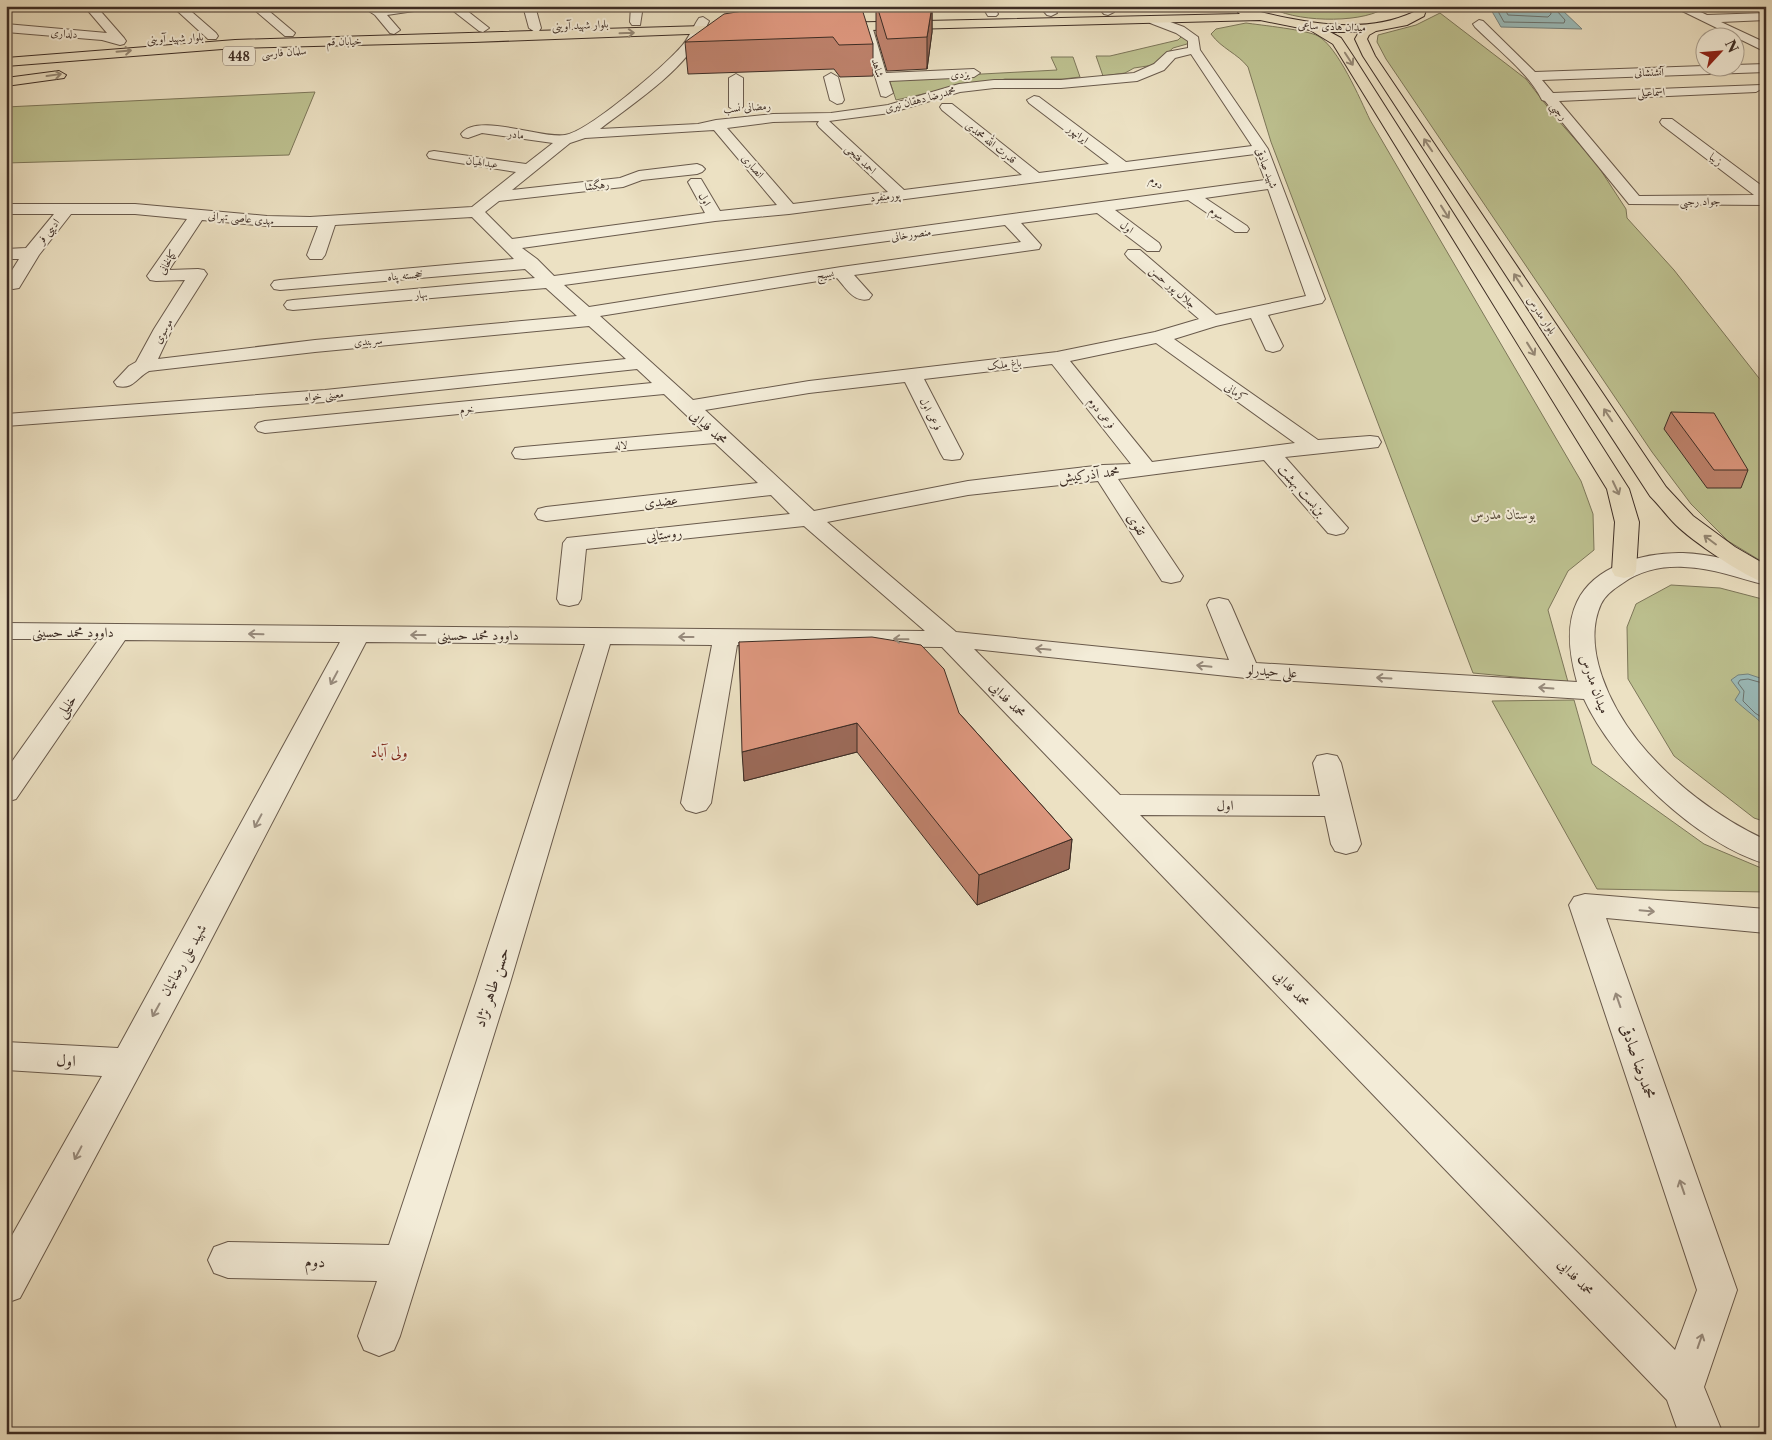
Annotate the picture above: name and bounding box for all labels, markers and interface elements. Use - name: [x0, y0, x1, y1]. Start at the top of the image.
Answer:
- street label: بلوار شهید آوینی: [551, 17, 609, 34]
- street label: میدان هادی ساعی: [1298, 18, 1366, 34]
- street label: دلداری: [50, 25, 78, 41]
- one-way arrow: [618, 28, 634, 37]
- north arrow: [1694, 28, 1744, 78]
- street label: بلوار شهید آوینی: [146, 30, 204, 47]
- street label: خیابان قم: [326, 34, 362, 52]
- text: N: [1721, 37, 1742, 56]
- street label: سلمان فارسی: [261, 43, 307, 62]
- one-way arrow: [116, 46, 132, 56]
- road number: 448: [223, 46, 255, 66]
- one-way arrow: [1344, 52, 1355, 66]
- street label: شاهد: [869, 57, 887, 79]
- street label: آتشنشانی: [1634, 65, 1666, 79]
- street label: یزدی: [950, 67, 971, 81]
- one-way arrow: [46, 70, 62, 80]
- street label: محمدرضا دهقان نیری: [883, 83, 957, 115]
- street label: اسماعیلی: [1637, 85, 1665, 101]
- street label: رمضانی نسب: [723, 98, 771, 117]
- street label: رجبی: [1545, 99, 1571, 125]
- street label: قدرت الله محمدی: [963, 116, 1021, 166]
- street label: ایرانپور: [1063, 121, 1091, 147]
- street label: مادر: [506, 126, 525, 142]
- one-way arrow: [1423, 138, 1433, 152]
- street label: احمد فتحی: [841, 141, 880, 178]
- street label: شهید صادقی: [1252, 146, 1281, 191]
- street label: زیبا: [1707, 150, 1725, 168]
- street label: انصاری: [739, 151, 767, 181]
- street label: عبدالهیان: [465, 153, 499, 171]
- street label: دوم: [1145, 172, 1167, 194]
- street label: رهگشا: [584, 177, 610, 193]
- street label: پورمنفرد: [869, 187, 902, 206]
- street label: اول: [696, 190, 714, 208]
- street label: جواد رجبی: [1679, 194, 1721, 211]
- street label: سوم: [1205, 203, 1227, 225]
- one-way arrow: [1440, 204, 1450, 218]
- street label: مهدی عاصی تهرانی: [207, 208, 275, 229]
- street label: ادیبی فر: [33, 216, 64, 249]
- street label: اول: [1117, 217, 1137, 237]
- street label: منصورخانی: [890, 224, 932, 244]
- street label: کمالخانی: [154, 247, 180, 277]
- street label: جلال پور حسن: [1145, 263, 1199, 313]
- street label: خجسته پناه: [387, 266, 423, 285]
- street label: بسیج: [815, 266, 836, 286]
- one-way arrow: [1513, 273, 1523, 287]
- street label: بهار: [413, 286, 428, 303]
- street label: بلوار مدرس: [1524, 293, 1560, 337]
- street label: موسوی: [150, 316, 176, 346]
- street label: سربندی: [353, 333, 383, 350]
- one-way arrow: [1526, 342, 1536, 356]
- street label: باغ ملک: [986, 355, 1022, 376]
- street label: کرمانی: [1222, 379, 1250, 405]
- street label: معینی خواه: [304, 386, 344, 406]
- street label: فرعی دوم: [1083, 394, 1119, 433]
- street label: فرعی اول: [916, 395, 945, 433]
- street label: خرم: [459, 401, 475, 420]
- street label: محمد فدایی: [686, 405, 732, 449]
- one-way arrow: [1603, 409, 1613, 423]
- street label: لاله: [614, 437, 628, 453]
- street label: بن‌بست بهشت: [1273, 460, 1330, 521]
- street label: محمد آذرکیش: [1058, 462, 1120, 487]
- one-way arrow: [1611, 480, 1621, 495]
- street label: عضدی: [643, 490, 679, 512]
- park label: بوستان مدرس: [1470, 505, 1536, 523]
- street label: تقوی: [1123, 509, 1151, 539]
- street label: روستایی: [645, 523, 683, 546]
- one-way arrow: [1703, 535, 1717, 545]
- street label: داوود محمد حسینی: [32, 623, 114, 642]
- street label: داوود محمد حسینی: [437, 626, 519, 645]
- one-way arrow: [248, 629, 264, 638]
- one-way arrow: [410, 630, 426, 640]
- one-way arrow: [678, 632, 694, 642]
- one-way arrow: [893, 634, 909, 644]
- one-way arrow: [1035, 644, 1051, 654]
- street label: میدان مدرس: [1576, 652, 1614, 716]
- street label: علی حیدرلو: [1244, 660, 1298, 683]
- one-way arrow: [1197, 661, 1213, 671]
- one-way arrow: [329, 670, 339, 685]
- one-way arrow: [1376, 673, 1392, 682]
- street label: محمد فدایی: [985, 677, 1030, 722]
- one-way arrow: [1538, 683, 1554, 692]
- street label: خلیلی: [52, 691, 81, 722]
- district label: ولی آباد: [370, 742, 408, 761]
- street label: اول: [1216, 796, 1234, 814]
- one-way arrow: [253, 813, 262, 828]
- one-way arrow: [1639, 906, 1655, 915]
- street label: شهید علی رضائیان: [156, 921, 211, 1000]
- street label: حسن طاهر نژاد: [469, 945, 515, 1030]
- street label: محمد فدایی: [1269, 966, 1314, 1011]
- one-way arrow: [1613, 993, 1622, 1009]
- one-way arrow: [150, 1003, 160, 1017]
- street label: محمدرضا صادقی: [1617, 1021, 1661, 1101]
- street label: اول: [56, 1050, 76, 1070]
- one-way arrow: [72, 1145, 82, 1160]
- one-way arrow: [1677, 1180, 1686, 1195]
- street label: دوم: [304, 1251, 326, 1276]
- street label: محمد فدایی: [1553, 1255, 1598, 1300]
- one-way arrow: [1695, 1333, 1705, 1349]

